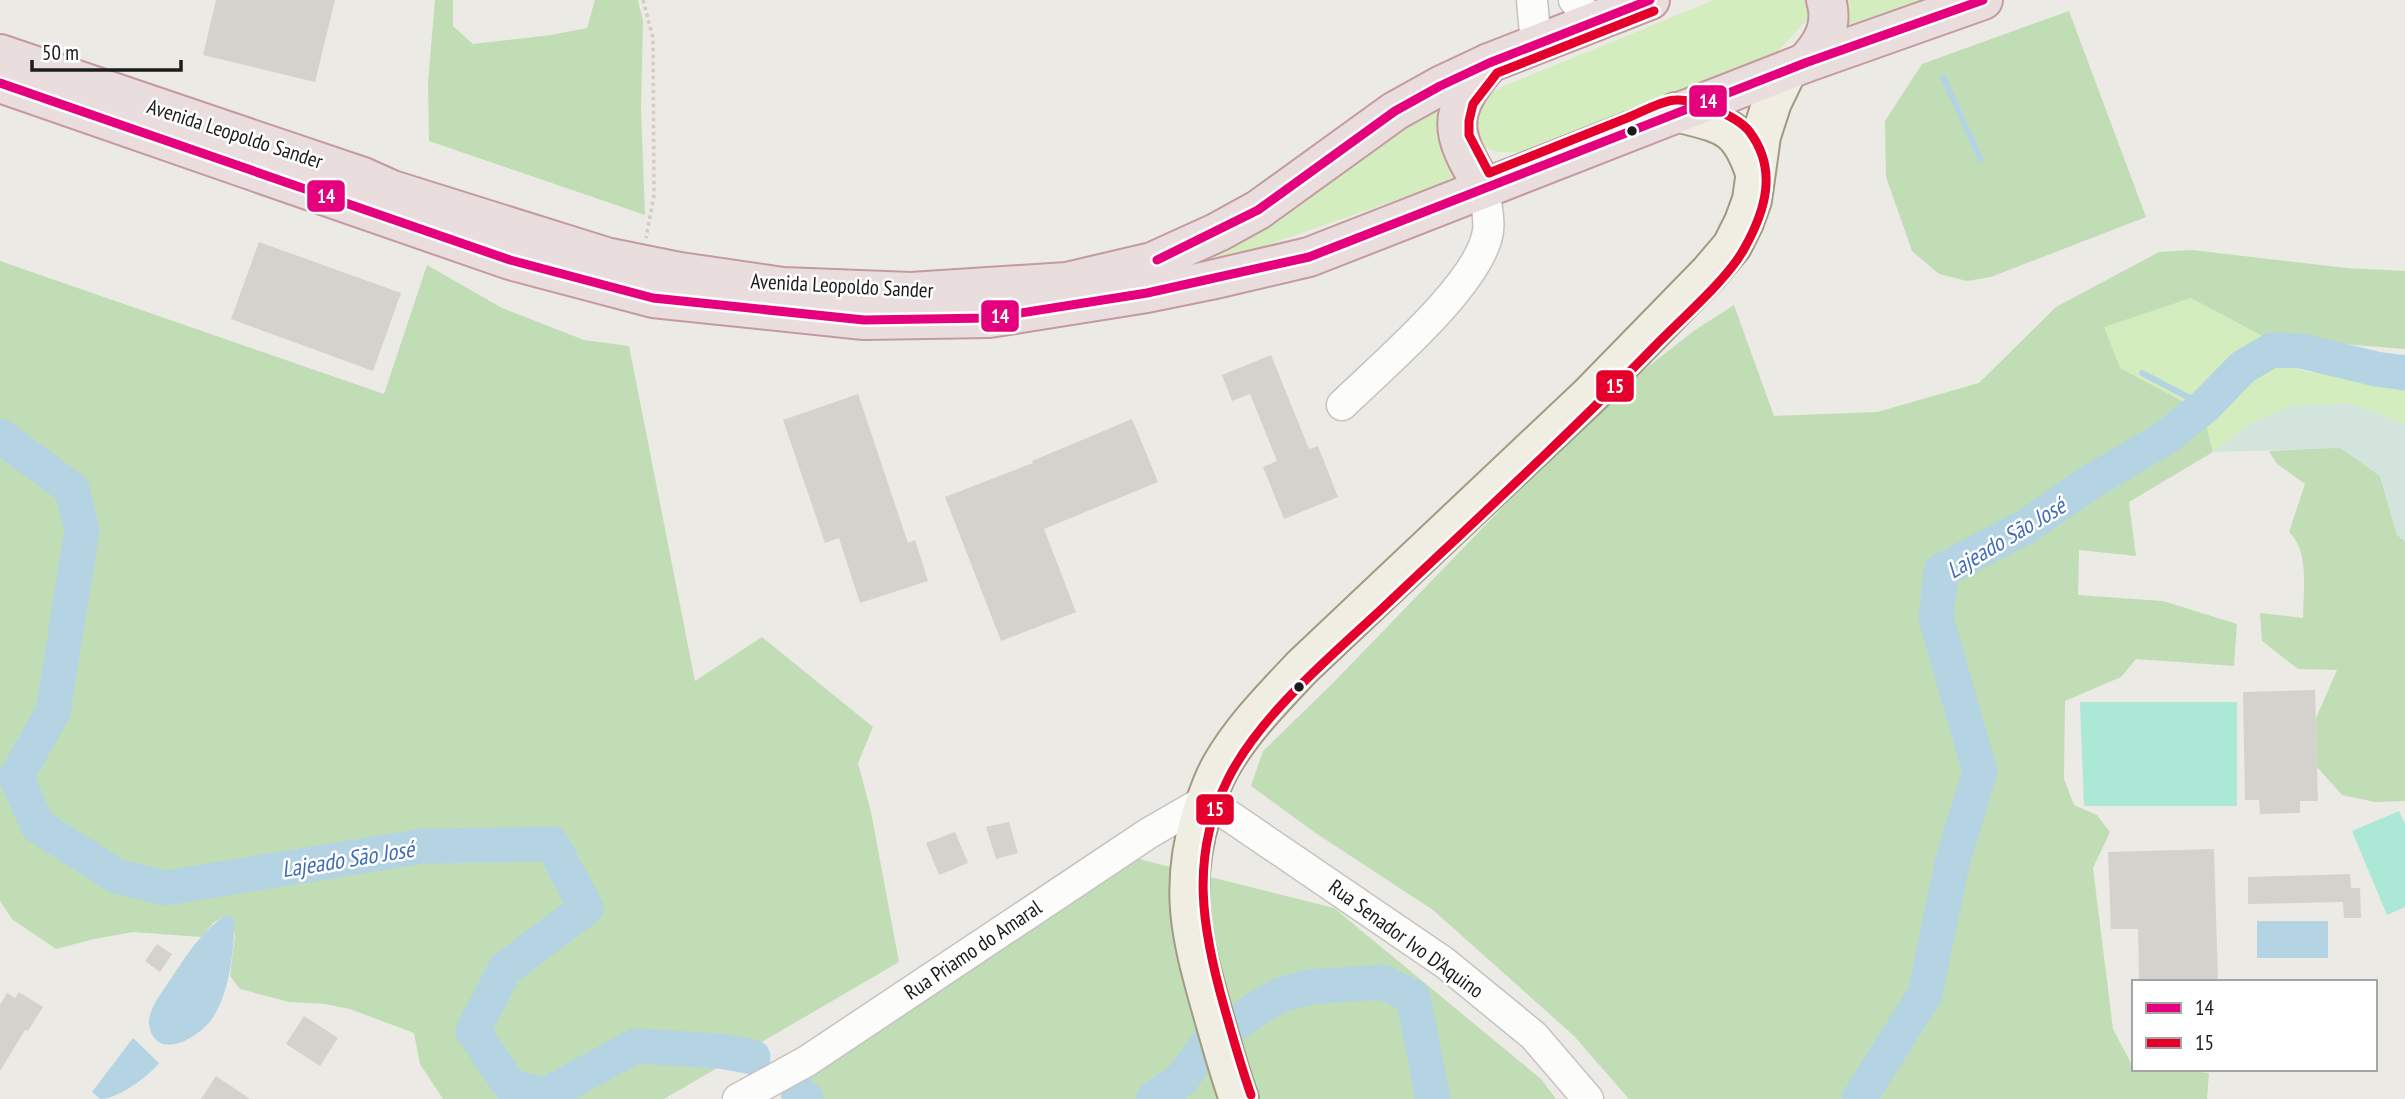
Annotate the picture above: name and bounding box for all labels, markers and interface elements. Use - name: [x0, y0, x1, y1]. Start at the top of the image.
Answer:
- scale bar: [32, 28, 180, 72]
- text: 50 m: [42, 39, 79, 66]
- line badge: 14: [1688, 84, 1728, 118]
- text: 14: [1699, 89, 1717, 113]
- street label: Avenida Leopoldo Sander: [144, 92, 327, 175]
- unlabelled marker: [1625, 124, 1639, 138]
- line badge: 14: [306, 179, 346, 213]
- text: 14: [317, 184, 335, 208]
- street label: Avenida Leopoldo Sander: [750, 267, 934, 304]
- line badge: 14: [980, 299, 1020, 333]
- text: 14: [991, 304, 1009, 328]
- line badge: 15: [1595, 369, 1635, 403]
- text: 15: [1606, 374, 1624, 398]
- water label: Lajeado São José: [1941, 489, 2073, 584]
- unlabelled marker: [1292, 680, 1306, 694]
- line badge: 15: [1195, 793, 1235, 826]
- text: 15: [1206, 797, 1224, 821]
- water label: Lajeado São José: [280, 833, 419, 883]
- street label: Rua Senador Ivo D'Aquino: [1323, 873, 1489, 1004]
- street label: Rua Priamo do Amaral: [899, 894, 1047, 1006]
- legend: [2132, 980, 2377, 1071]
- text: 14: [2195, 994, 2214, 1021]
- text: 15: [2195, 1029, 2214, 1056]

